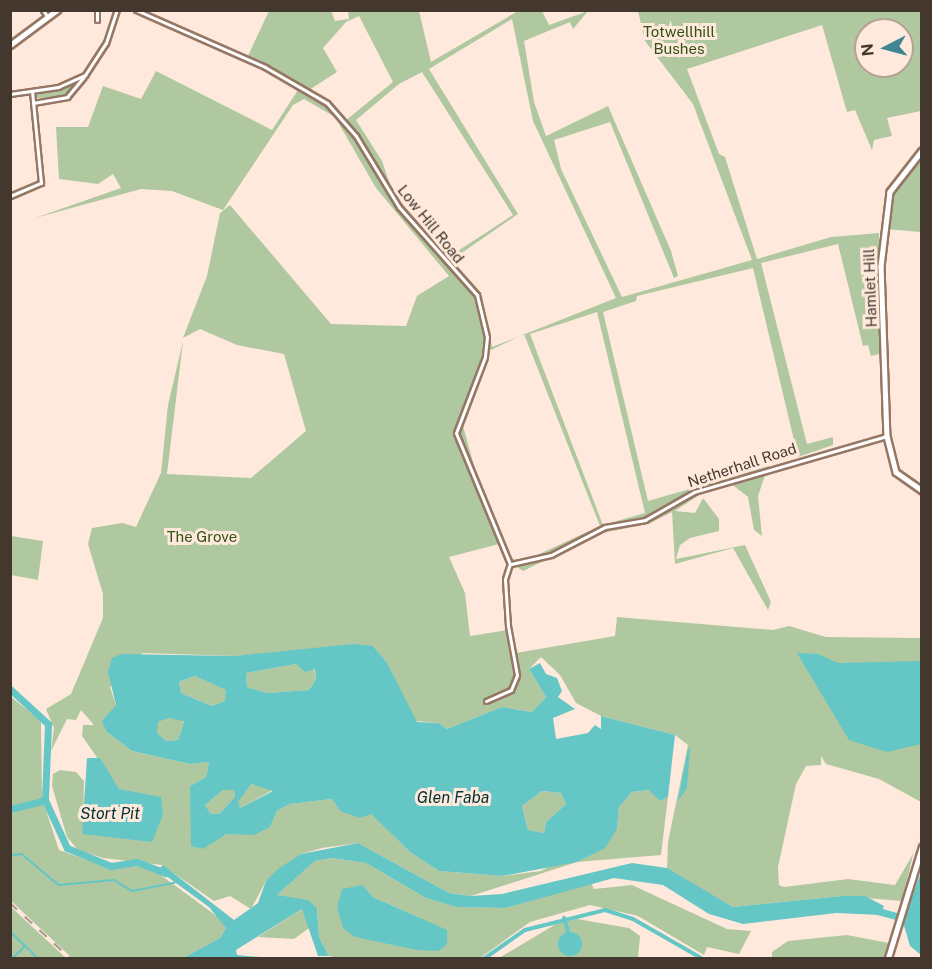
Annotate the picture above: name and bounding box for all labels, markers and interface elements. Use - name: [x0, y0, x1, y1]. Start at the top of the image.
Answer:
- north arrow: [854, 18, 914, 78]
- park label: Totwellhill Bushes: [643, 22, 715, 57]
- text: N: [857, 43, 878, 57]
- street label: Low Hill Road: [394, 181, 468, 267]
- street label: Hamlet Hill: [860, 248, 880, 328]
- street label: Netherhall Road: [685, 439, 799, 491]
- park label: The Grove: [167, 528, 237, 546]
- water label: Glen Faba: [417, 788, 489, 808]
- water label: Stort Pit: [80, 804, 140, 824]

